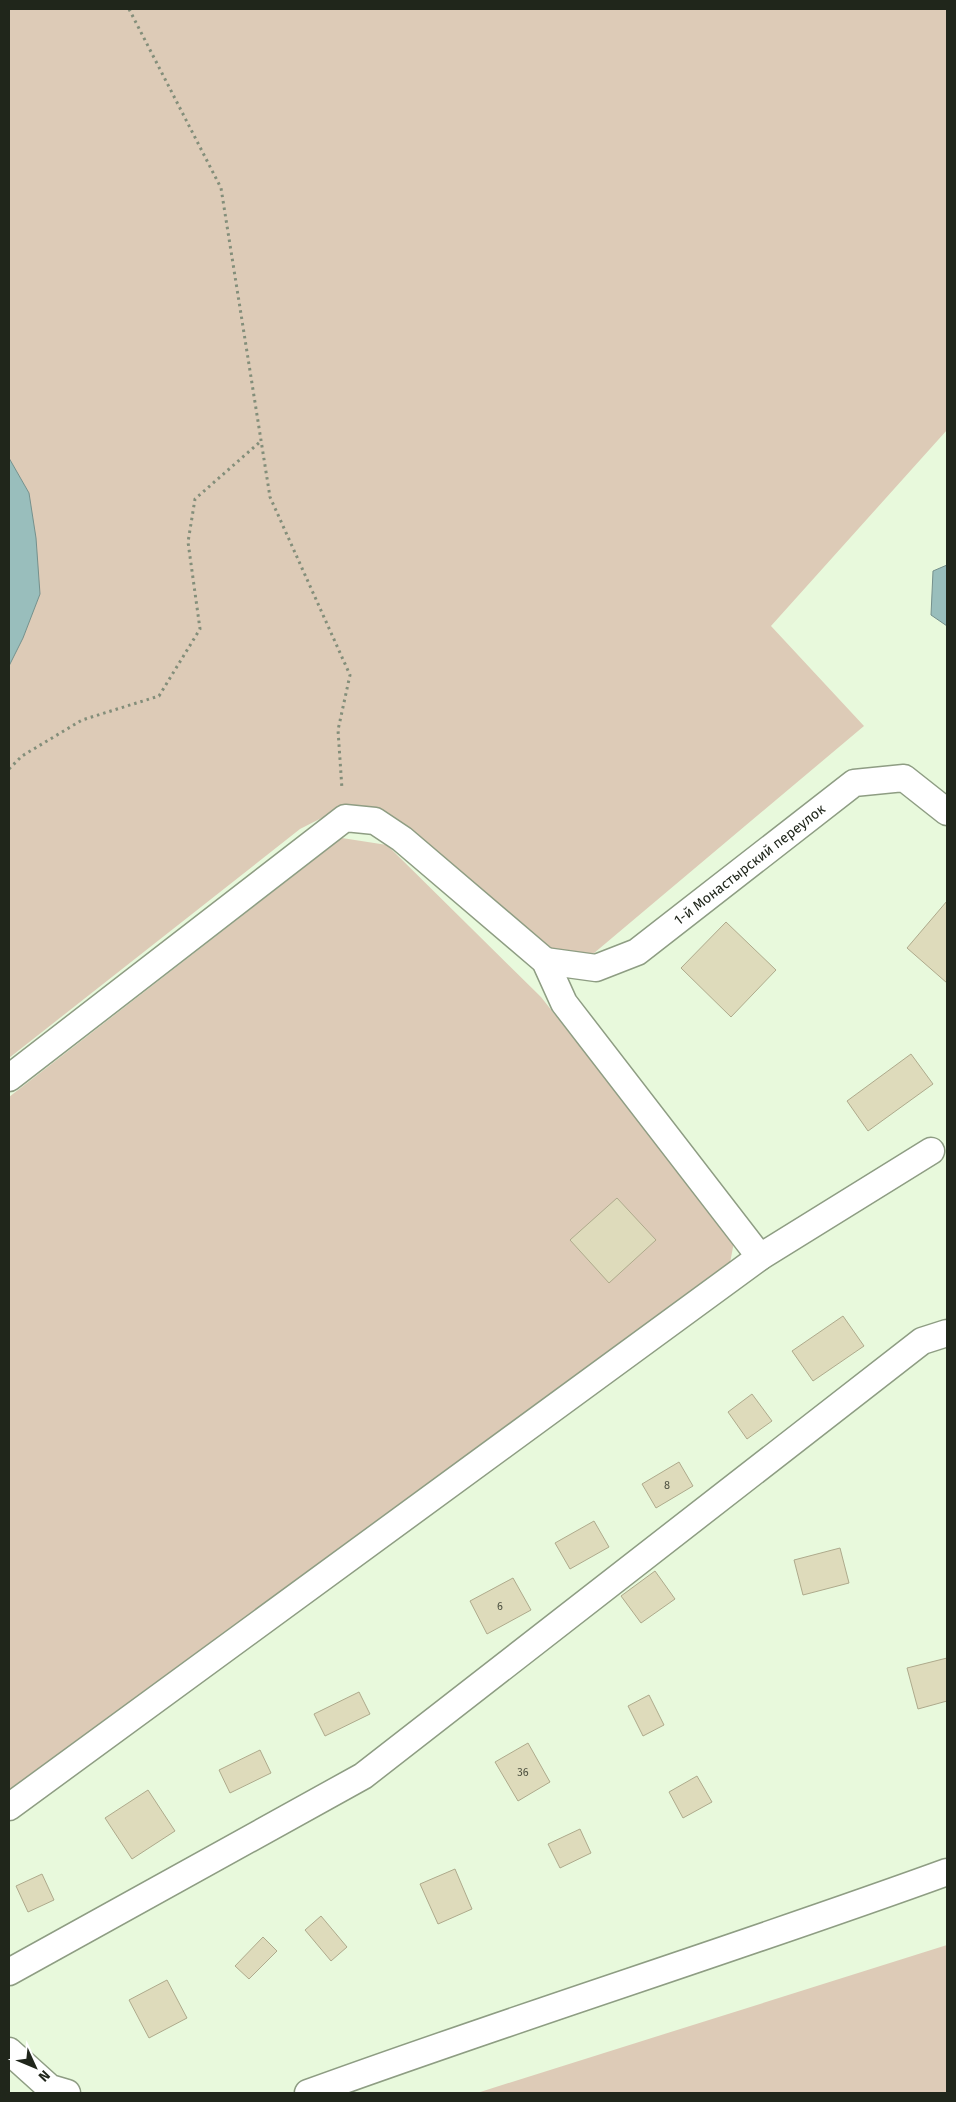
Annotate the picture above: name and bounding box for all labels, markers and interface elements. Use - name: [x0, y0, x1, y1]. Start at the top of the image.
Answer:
- street label: 1-й Монастырский переулок: [671, 800, 829, 929]
- house number: 8: [664, 1479, 670, 1492]
- house number: 6: [497, 1600, 503, 1613]
- house number: 36: [517, 1766, 529, 1779]
- north arrow: [10, 2042, 60, 2092]
- text: N: [35, 2066, 53, 2085]

